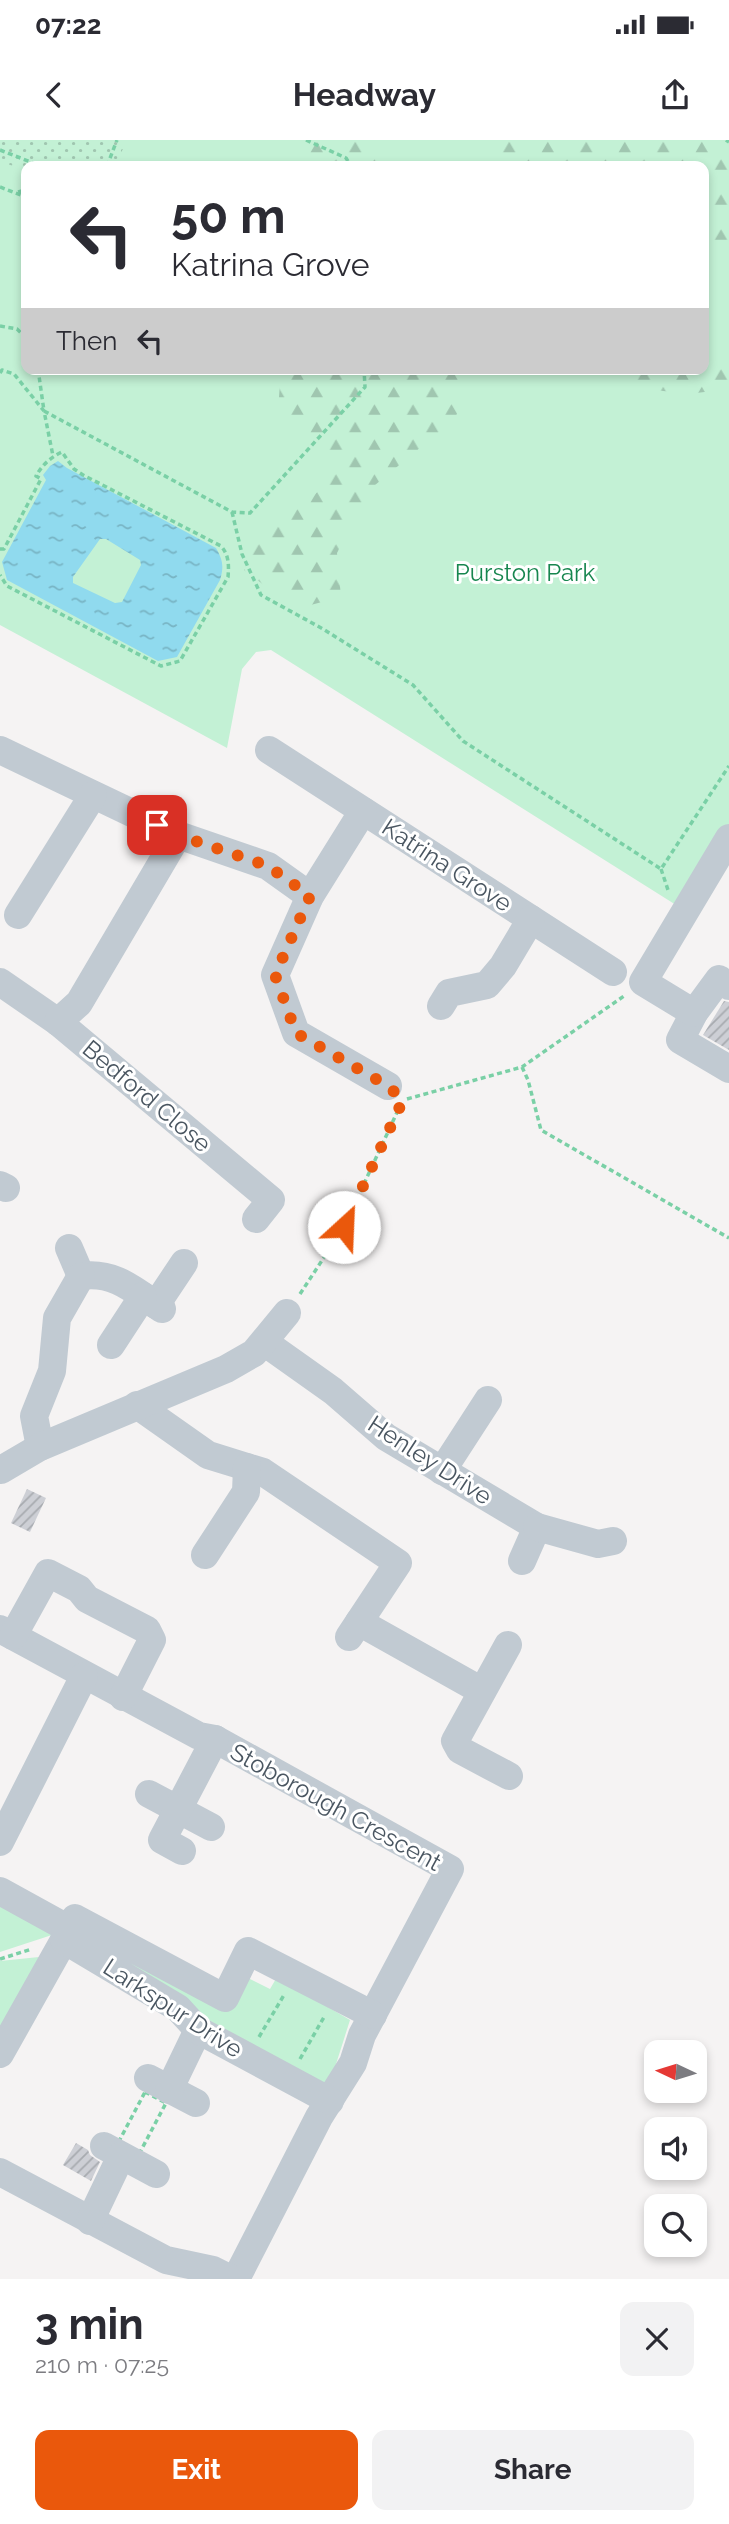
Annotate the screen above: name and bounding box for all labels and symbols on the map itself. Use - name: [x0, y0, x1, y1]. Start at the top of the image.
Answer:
- park label: Purston Park: [455, 558, 595, 587]
- pin: [127, 795, 187, 855]
- street label: Katrina Grove: [377, 812, 517, 918]
- street label: Bedford Close: [77, 1034, 217, 1158]
- position arrow: [307, 1190, 381, 1264]
- street label: Henley Drive: [363, 1409, 497, 1511]
- street label: Stoborough Crescent: [226, 1737, 446, 1877]
- street label: Larkspur Drive: [98, 1952, 248, 2064]
- north arrow: [644, 2040, 707, 2104]

